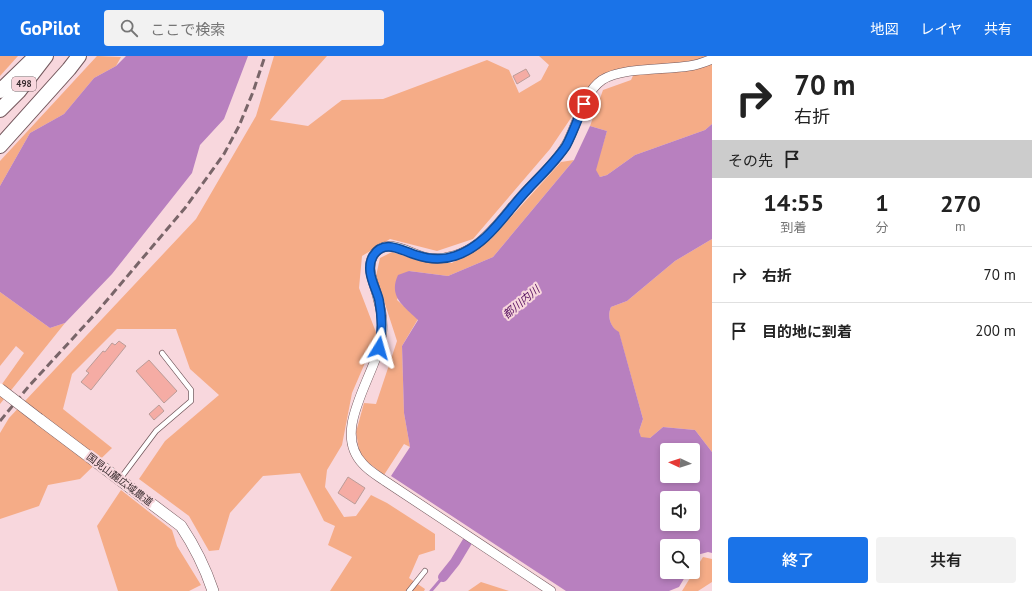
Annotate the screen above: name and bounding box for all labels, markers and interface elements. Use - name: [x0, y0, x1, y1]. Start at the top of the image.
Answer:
- search box: [104, 10, 384, 46]
- text: GoPilot: [20, 16, 80, 40]
- icon: search: [118, 17, 140, 39]
- text: ここで検索: [150, 20, 225, 39]
- text: 地図: [870, 20, 898, 38]
- text: レイヤ: [920, 20, 962, 38]
- text: 共有: [984, 20, 1012, 38]
- text: 70 m: [794, 66, 855, 103]
- icon: right: [728, 72, 780, 124]
- road number: 498: [12, 77, 36, 91]
- pin: [567, 87, 601, 121]
- icon: arrive: [573, 93, 595, 115]
- text: 右折: [794, 105, 830, 128]
- icon: arrive: [781, 148, 803, 170]
- text: その先: [728, 151, 773, 170]
- text: 14:55: [763, 187, 824, 218]
- text: 1: [875, 187, 889, 218]
- text: 270: [940, 188, 981, 219]
- text: m: [955, 218, 966, 235]
- text: 到着: [781, 219, 807, 236]
- text: 分: [876, 219, 889, 236]
- icon: right: [728, 264, 750, 286]
- text: 70 m: [983, 265, 1016, 284]
- text: 右折: [762, 266, 792, 285]
- water label: 都川内川: [500, 282, 543, 322]
- icon: arrive: [728, 320, 750, 342]
- text: 200 m: [975, 321, 1016, 340]
- text: 目的地に到着: [762, 322, 852, 341]
- position arrow: [358, 327, 400, 369]
- north arrow: [660, 443, 700, 483]
- map controls: [660, 443, 700, 579]
- street label: 国見山麓広域農道: [84, 450, 156, 509]
- button: sound: [660, 491, 700, 531]
- button: 終了: [728, 537, 868, 583]
- button: 共有: [876, 537, 1016, 583]
- button: search: [660, 539, 700, 579]

